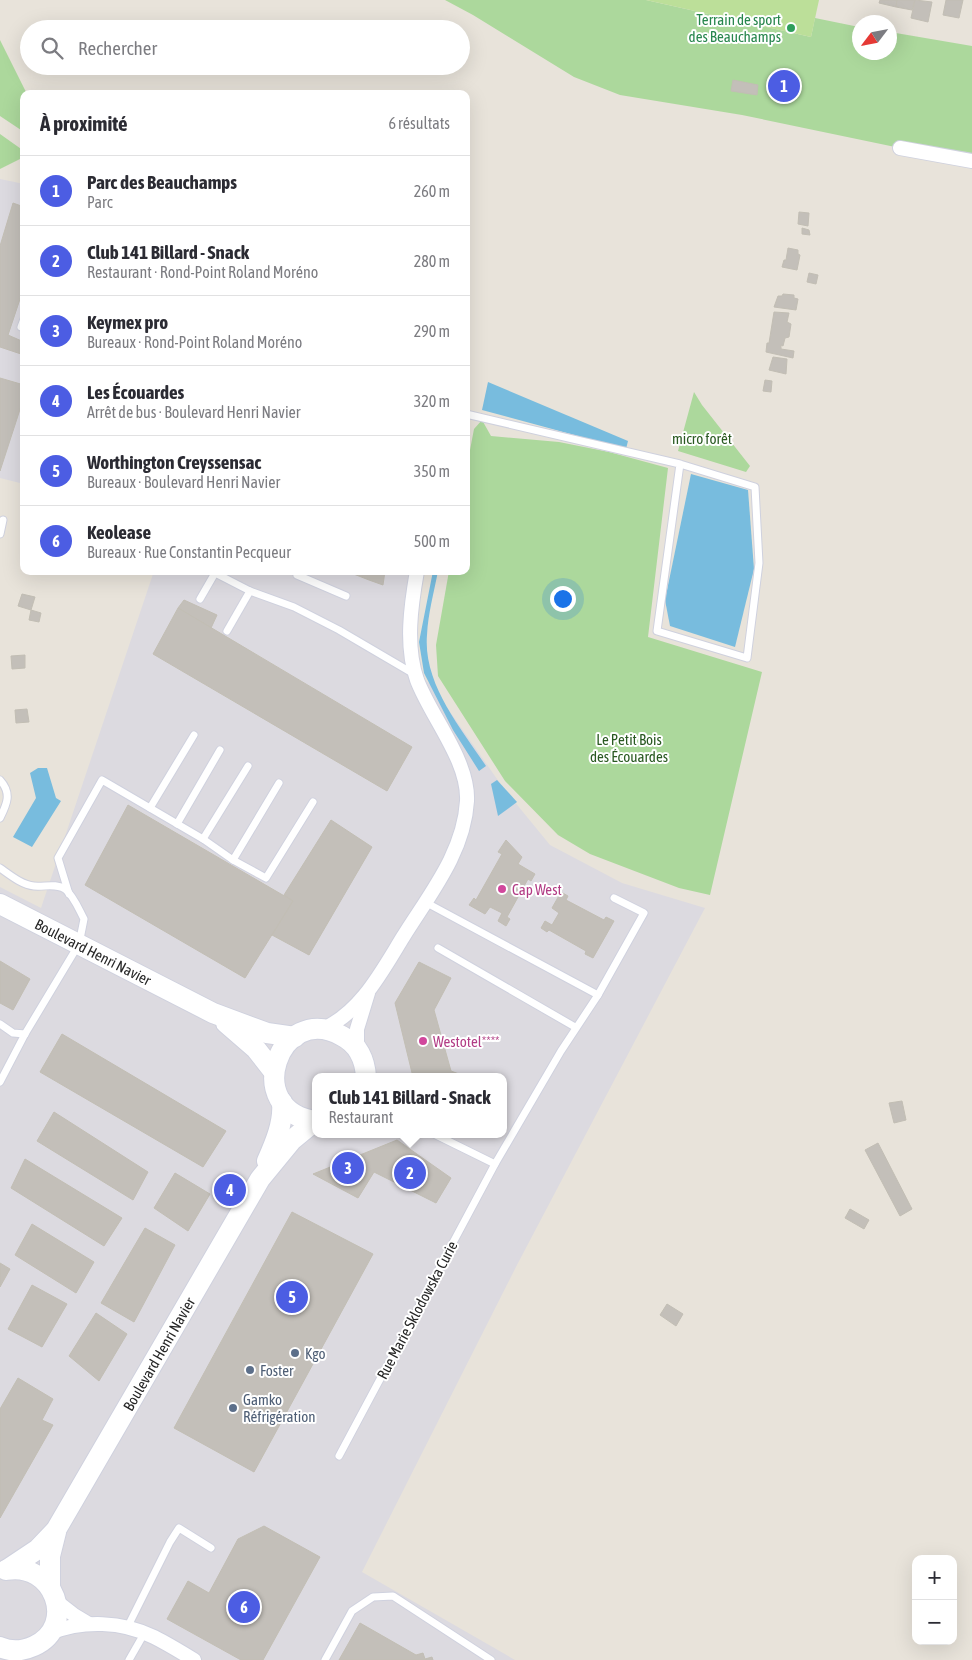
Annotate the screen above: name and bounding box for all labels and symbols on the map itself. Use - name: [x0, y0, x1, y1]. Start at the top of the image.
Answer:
- place label: Terrain de sport des Beauchamps: [689, 11, 781, 45]
- north arrow: [852, 15, 897, 60]
- marker: Terrain de sport des Beauchamps: [785, 22, 797, 34]
- pin: 1: [768, 67, 800, 105]
- park label: micro forêt: [672, 430, 732, 447]
- your location: [550, 586, 576, 612]
- park label: Le Petit Bois des Écouardes: [590, 731, 668, 765]
- place label: Cap West: [512, 881, 562, 898]
- marker: Cap West: [496, 883, 508, 895]
- street label: Boulevard Henri Navier: [32, 915, 154, 989]
- place label: Westotel****: [433, 1033, 500, 1050]
- marker: Westotel****: [417, 1035, 429, 1047]
- pin: 3: [332, 1149, 364, 1187]
- pin: 2: [394, 1154, 426, 1192]
- pin: 4: [214, 1171, 246, 1209]
- street label: Rue Marie Sklodowska Curie: [373, 1238, 461, 1382]
- pin: 5: [276, 1278, 308, 1316]
- street label: Boulevard Henri Navier: [120, 1294, 199, 1414]
- place label: Kgo: [305, 1345, 326, 1362]
- marker: Kgo: [289, 1347, 301, 1359]
- place label: Foster: [260, 1362, 294, 1379]
- marker: Foster: [244, 1364, 256, 1376]
- place label: Gamko Réfrigération: [243, 1391, 315, 1425]
- marker: Gamko Réfrigération: [227, 1402, 239, 1414]
- pin: 6: [228, 1588, 260, 1626]

